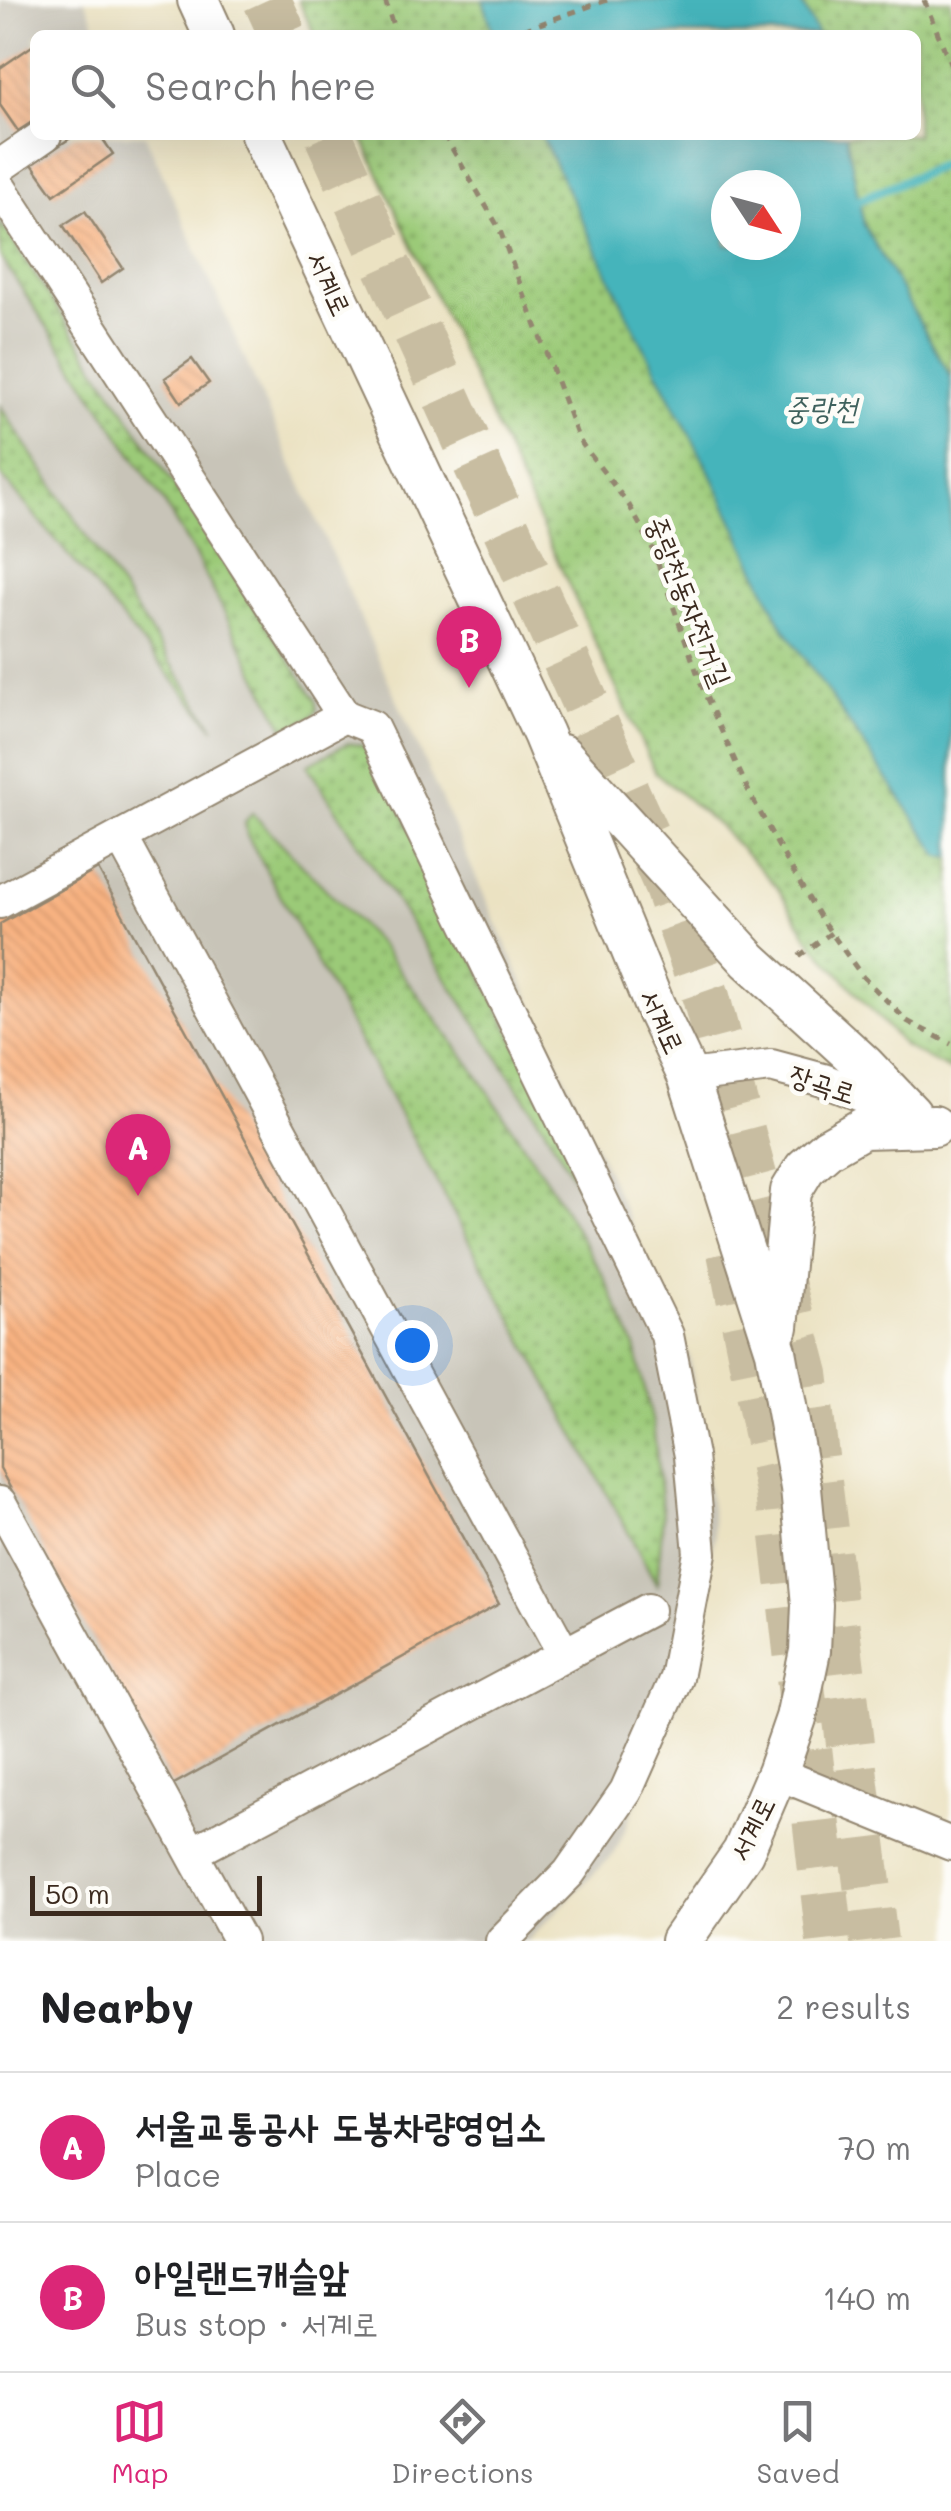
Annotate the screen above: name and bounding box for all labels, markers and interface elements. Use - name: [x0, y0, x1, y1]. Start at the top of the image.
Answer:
- search box: [30, 30, 921, 140]
- icon: search: [65, 58, 120, 113]
- text: Search here: [145, 60, 376, 110]
- north arrow: [711, 170, 801, 260]
- street label: 서계로: [299, 245, 361, 321]
- water label: 중랑천: [785, 387, 860, 427]
- street label: 중랑천동자전거길: [640, 511, 740, 691]
- pin: B: [436, 606, 502, 688]
- street label: 서계로: [632, 983, 694, 1059]
- street label: 장곡로: [785, 1055, 861, 1111]
- pin: A: [106, 1114, 170, 1196]
- your location: [387, 1320, 438, 1371]
- street label: 서계로: [720, 1790, 782, 1866]
- scale bar: [30, 1871, 262, 1916]
- text: 50 m: [45, 1875, 110, 1911]
- text: Nearby: [40, 1979, 194, 2034]
- text: 2 results: [776, 1985, 911, 2027]
- text: 서울교통공사 도봉차량영업소: [135, 2100, 546, 2150]
- text: A: [61, 2126, 84, 2168]
- text: 70 m: [838, 2126, 911, 2168]
- text: Place: [135, 2153, 221, 2195]
- text: 아일랜드캐슬앞: [135, 2249, 349, 2299]
- text: B: [62, 2276, 83, 2318]
- text: 140 m: [822, 2276, 911, 2318]
- text: Bus stop · 서계로: [135, 2302, 378, 2344]
- tab: Map: [111, 2394, 168, 2490]
- tab: Directions: [391, 2394, 534, 2490]
- tab: Saved: [756, 2394, 840, 2490]

